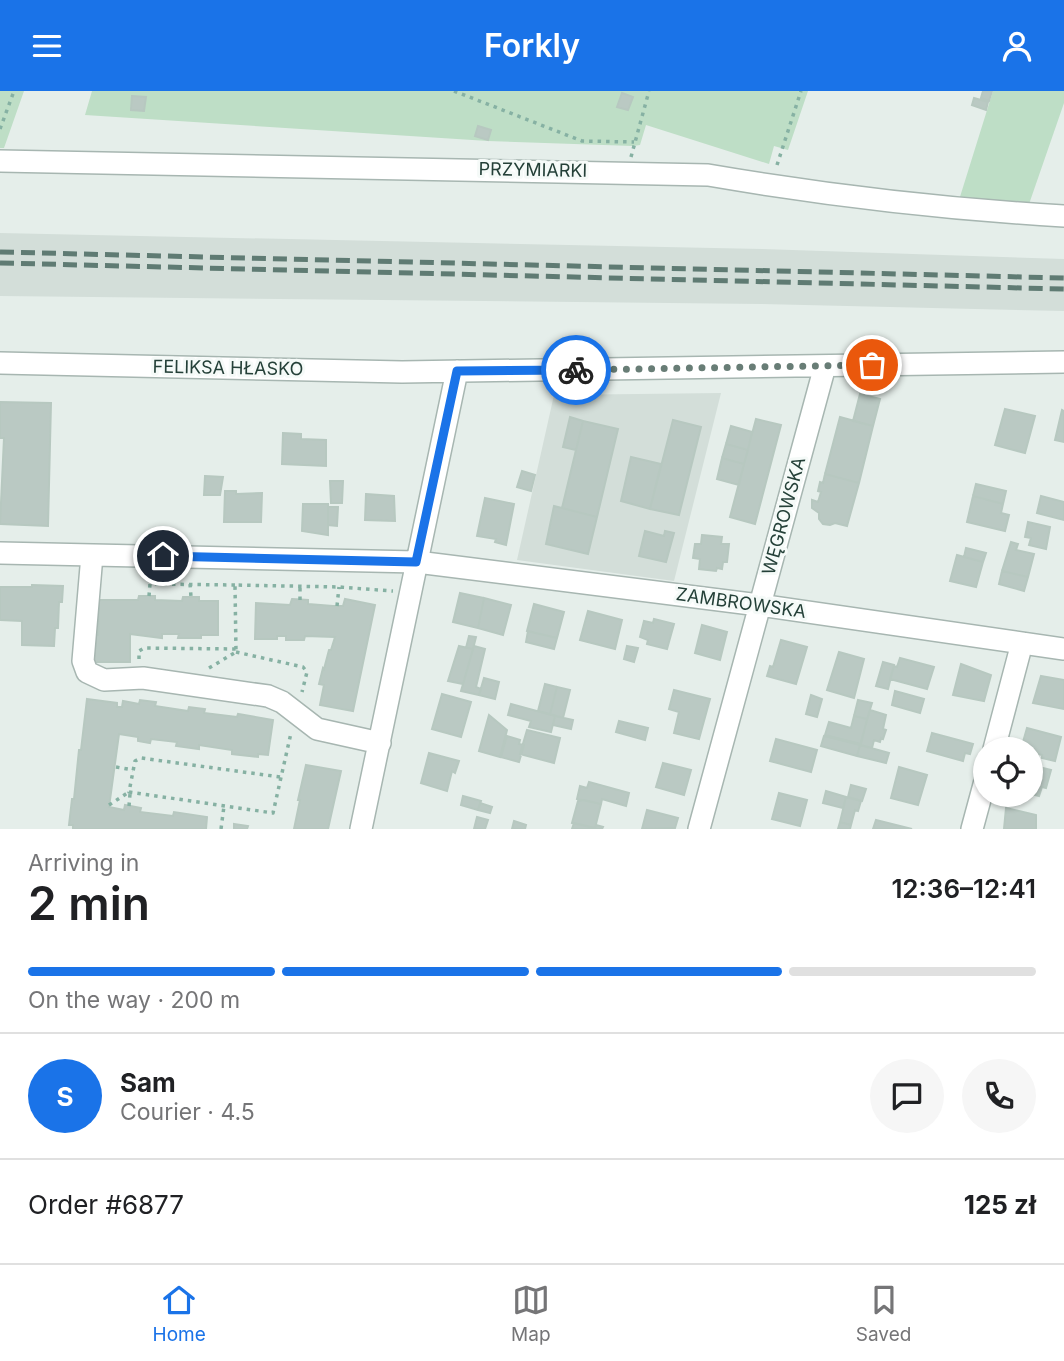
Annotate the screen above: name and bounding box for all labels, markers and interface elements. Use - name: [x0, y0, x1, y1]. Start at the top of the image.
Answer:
- text: Forkly: [484, 26, 580, 65]
- icon: menu: [28, 27, 66, 65]
- icon: person: [998, 27, 1036, 65]
- street label: PRZYMIARKI: [479, 158, 588, 181]
- courier: [541, 335, 611, 405]
- pin: [842, 335, 902, 395]
- icon: bag: [853, 346, 891, 384]
- icon: bike: [557, 351, 595, 389]
- street label: FELIKSA HŁASKO: [152, 356, 304, 379]
- street label: WĘGROWSKA: [758, 455, 809, 577]
- pin: [133, 526, 193, 586]
- icon: home: [144, 537, 182, 575]
- street label: ZAMBROWSKA: [675, 583, 807, 622]
- map controls: [973, 737, 1043, 807]
- button: locate: [973, 737, 1043, 807]
- text: Arriving in: [28, 849, 139, 877]
- text: 12:36–12:41: [891, 873, 1036, 904]
- text: 2 min: [28, 875, 150, 931]
- text: On the way · 200 m: [28, 986, 240, 1014]
- button: chat: [870, 1059, 944, 1133]
- button: phone: [962, 1059, 1036, 1133]
- text: Sam: [120, 1067, 176, 1098]
- text: S: [56, 1081, 74, 1112]
- text: Courier · 4.5: [120, 1098, 255, 1126]
- text: Order #6877: [28, 1189, 184, 1220]
- text: 125 zł: [964, 1189, 1036, 1220]
- tab: Home: [153, 1281, 206, 1346]
- tab: Map: [511, 1281, 551, 1346]
- tab: Saved: [856, 1281, 911, 1346]

